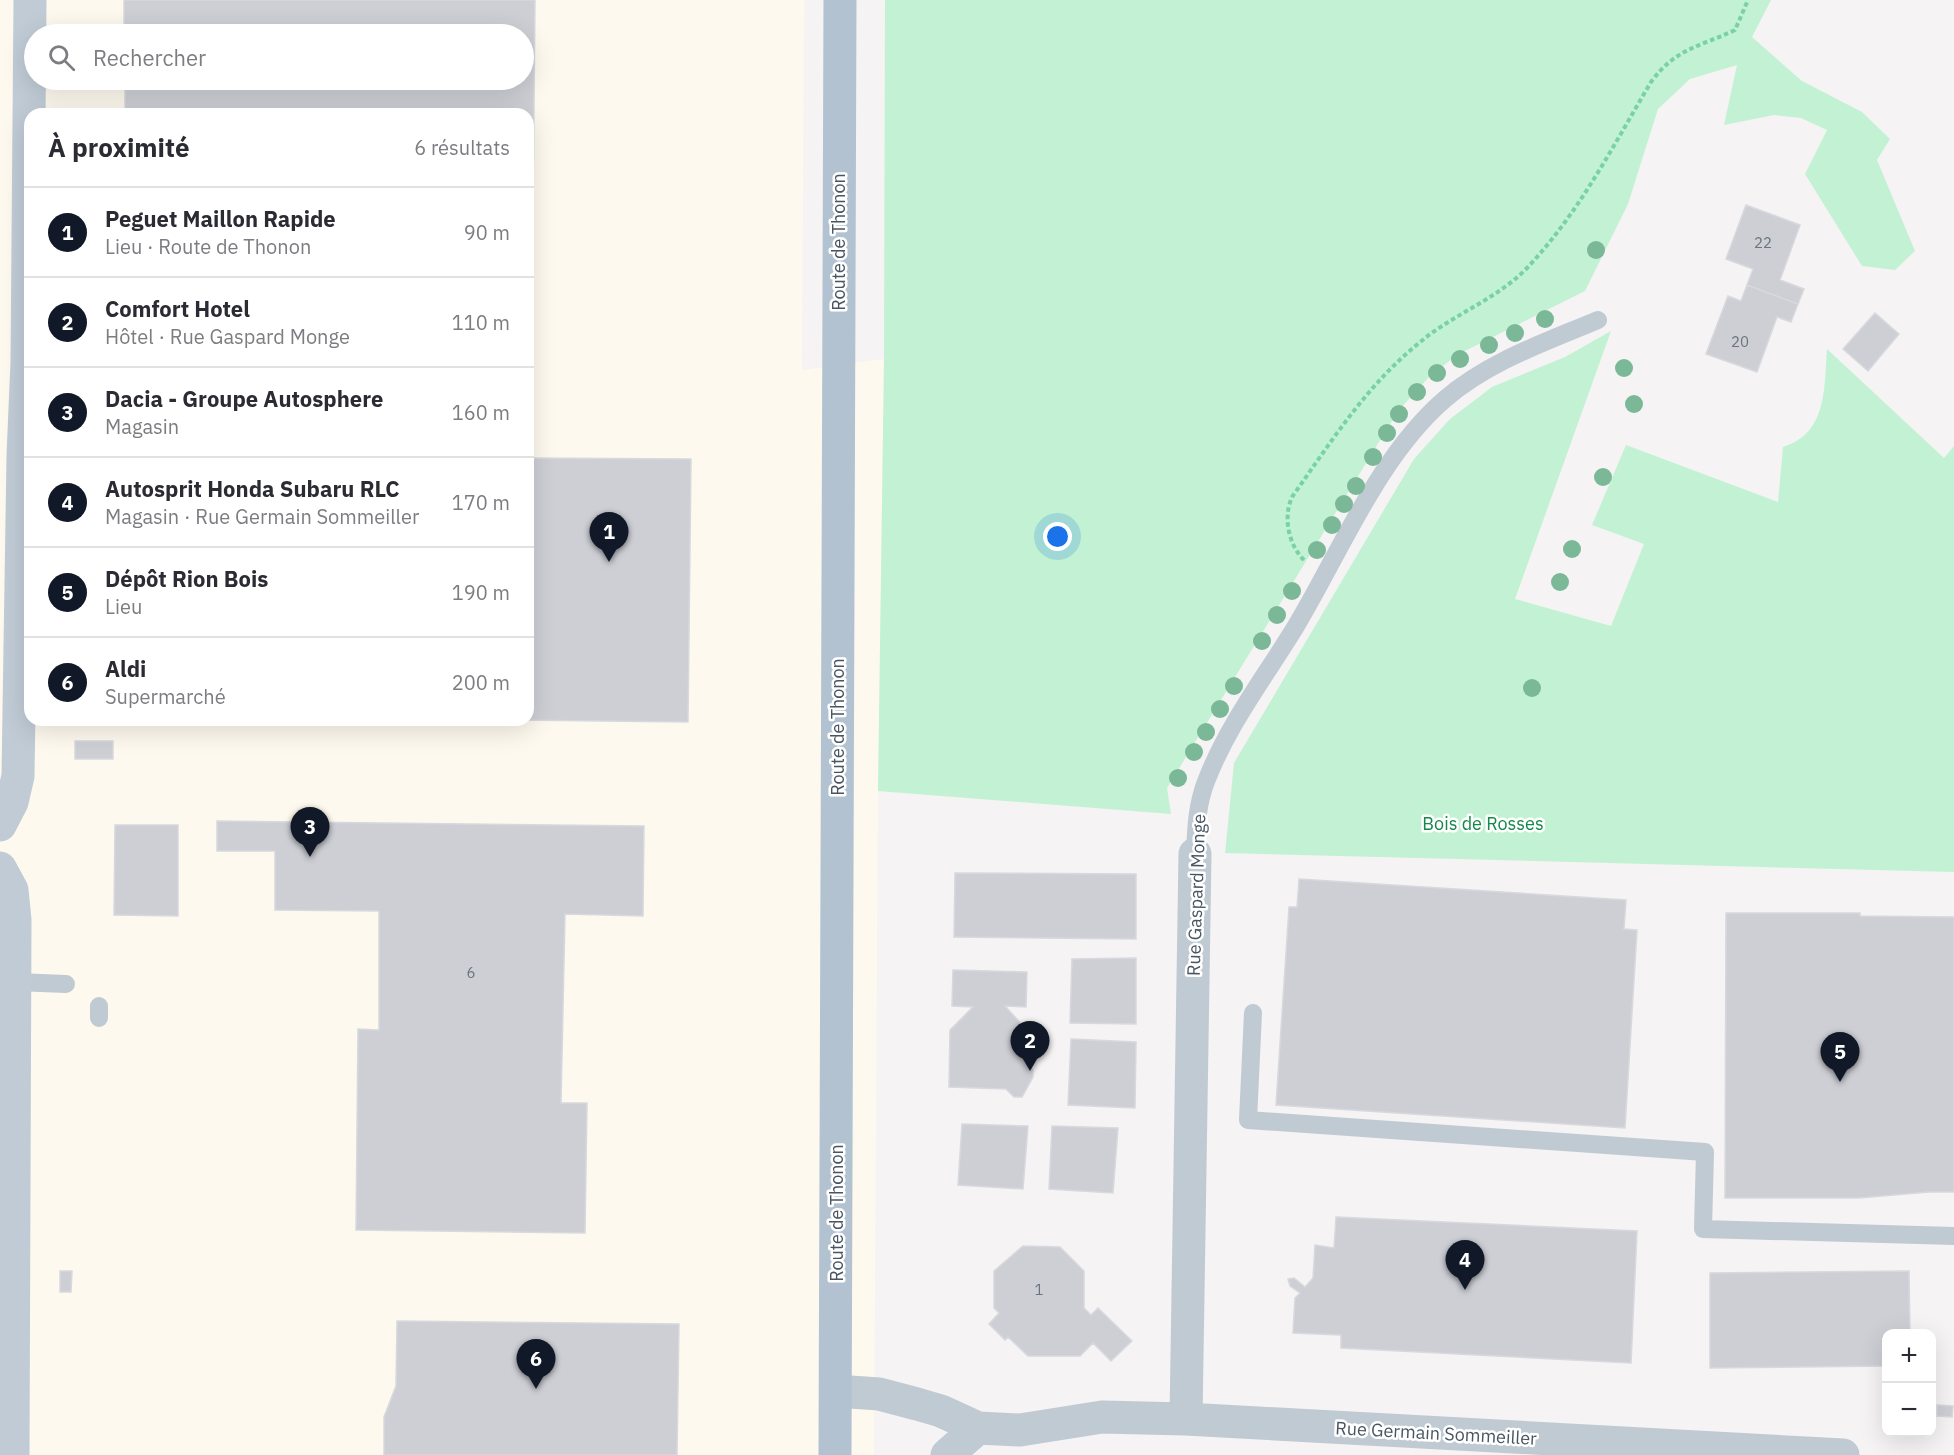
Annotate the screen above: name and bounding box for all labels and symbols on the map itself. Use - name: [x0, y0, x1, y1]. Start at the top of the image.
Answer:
- street label: Route de Thonon: [827, 173, 850, 311]
- house number: 22: [1754, 233, 1772, 252]
- house number: 20: [1731, 332, 1749, 351]
- pin: 1: [590, 512, 628, 562]
- your location: [1043, 522, 1072, 551]
- street label: Route de Thonon: [826, 658, 849, 796]
- pin: 3: [290, 808, 330, 857]
- park label: Bois de Rosses: [1422, 812, 1544, 835]
- street label: Rue Gaspard Monge: [1182, 813, 1210, 976]
- house number: 6: [466, 963, 476, 982]
- pin: 2: [1010, 1022, 1050, 1071]
- pin: 5: [1820, 1032, 1860, 1082]
- street label: Route de Thonon: [825, 1144, 848, 1282]
- pin: 4: [1446, 1240, 1484, 1290]
- house number: 1: [1034, 1280, 1044, 1299]
- pin: 6: [516, 1340, 556, 1389]
- street label: Rue Germain Sommeiller: [1335, 1416, 1538, 1450]

